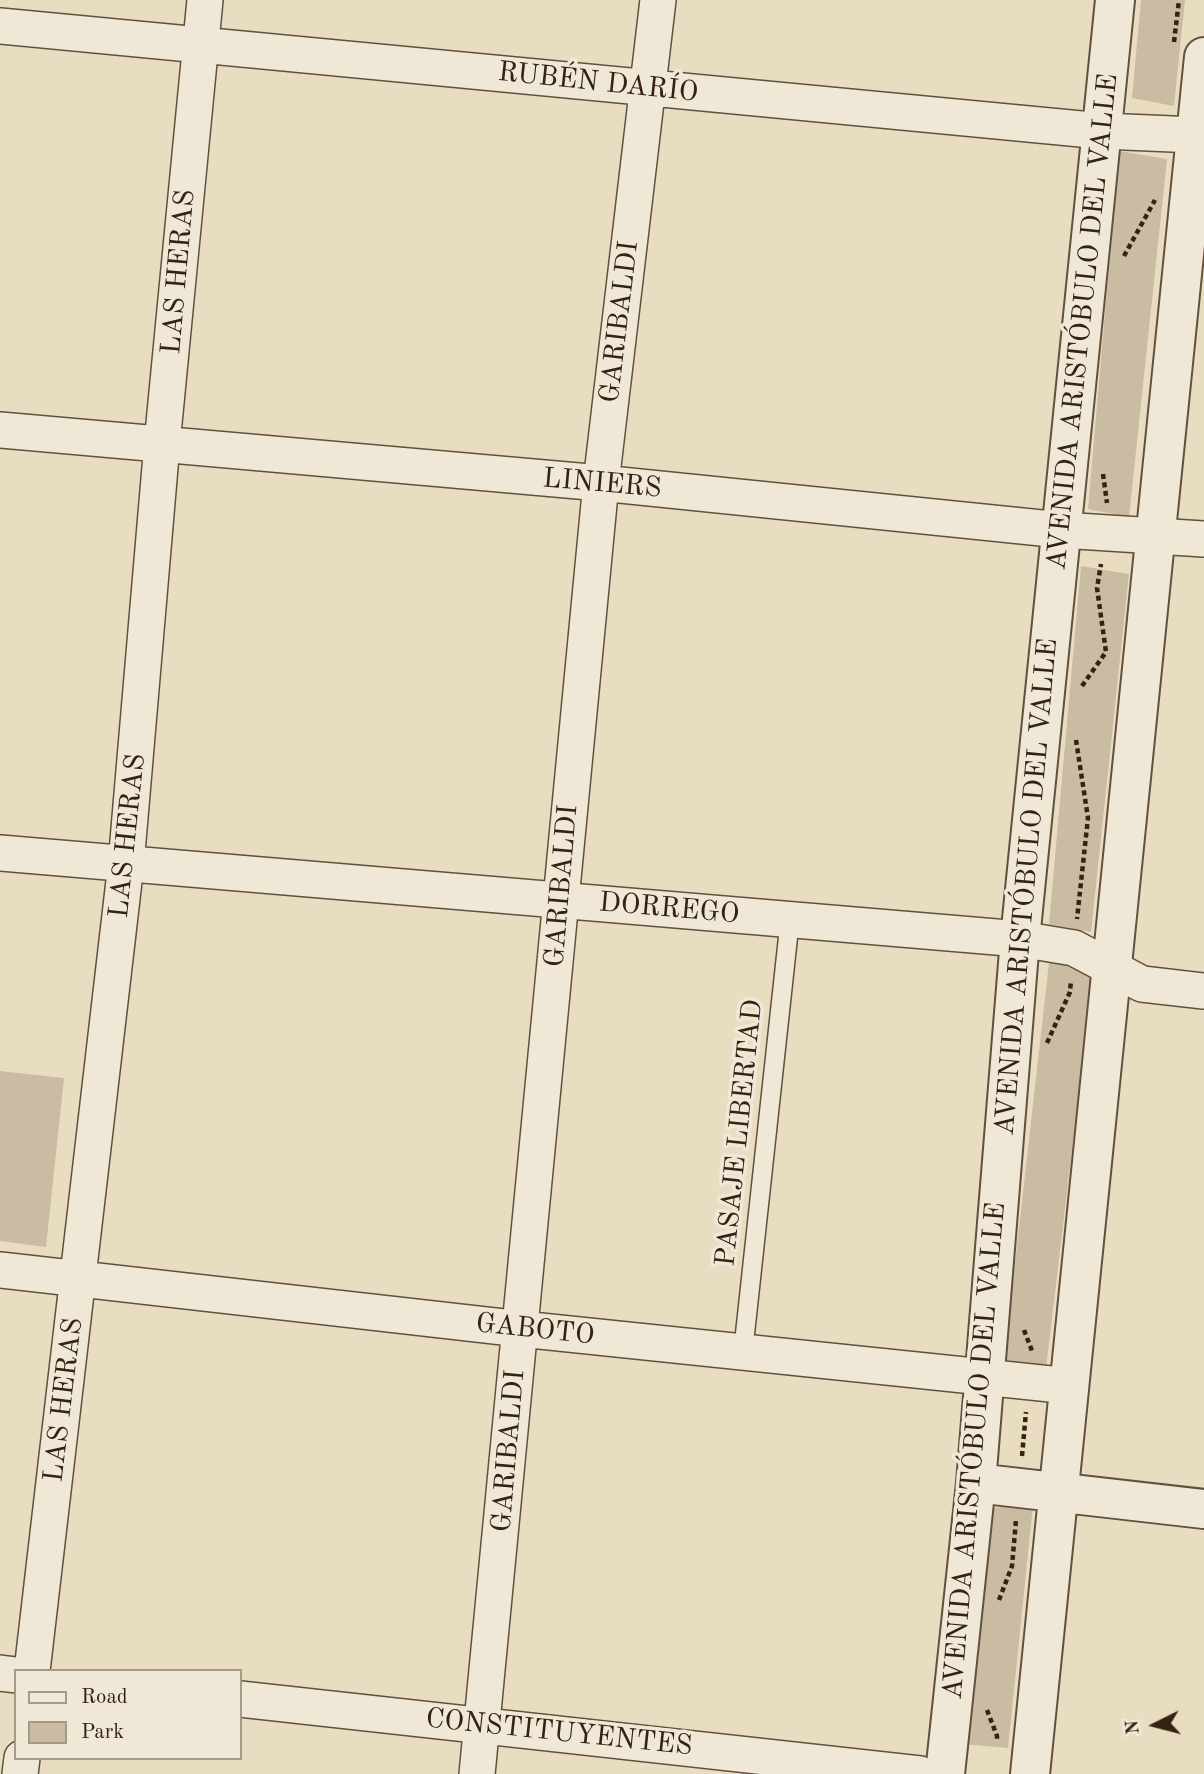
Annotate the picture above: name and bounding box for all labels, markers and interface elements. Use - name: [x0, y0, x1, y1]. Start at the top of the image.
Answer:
- street label: RUBÉN DARÍO: [496, 56, 700, 110]
- street label: AVENIDA ARISTÓBULO DEL VALLE: [1040, 72, 1126, 572]
- street label: LAS HERAS: [155, 188, 203, 356]
- street label: GARIBALDI: [593, 239, 647, 405]
- street label: LINIERS: [541, 462, 663, 506]
- street label: AVENIDA ARISTÓBULO DEL VALLE: [989, 637, 1065, 1137]
- street label: LAS HERAS: [103, 752, 153, 920]
- street label: GARIBALDI: [538, 803, 586, 969]
- street label: DORREGO: [597, 886, 741, 932]
- street label: PASAJE LIBERTAD: [709, 998, 771, 1268]
- street label: AVENIDA ARISTÓBULO DEL VALLE: [937, 1201, 1013, 1701]
- street label: GABOTO: [474, 1307, 596, 1353]
- street label: LAS HERAS: [37, 1316, 91, 1484]
- street label: GARIBALDI: [485, 1368, 533, 1534]
- legend: [14, 1669, 242, 1760]
- text: Road: [81, 1687, 128, 1708]
- north arrow: [1120, 1690, 1190, 1760]
- street label: CONSTITUYENTES: [424, 1702, 694, 1764]
- text: N: [1123, 1719, 1144, 1735]
- text: Park: [81, 1722, 124, 1743]

